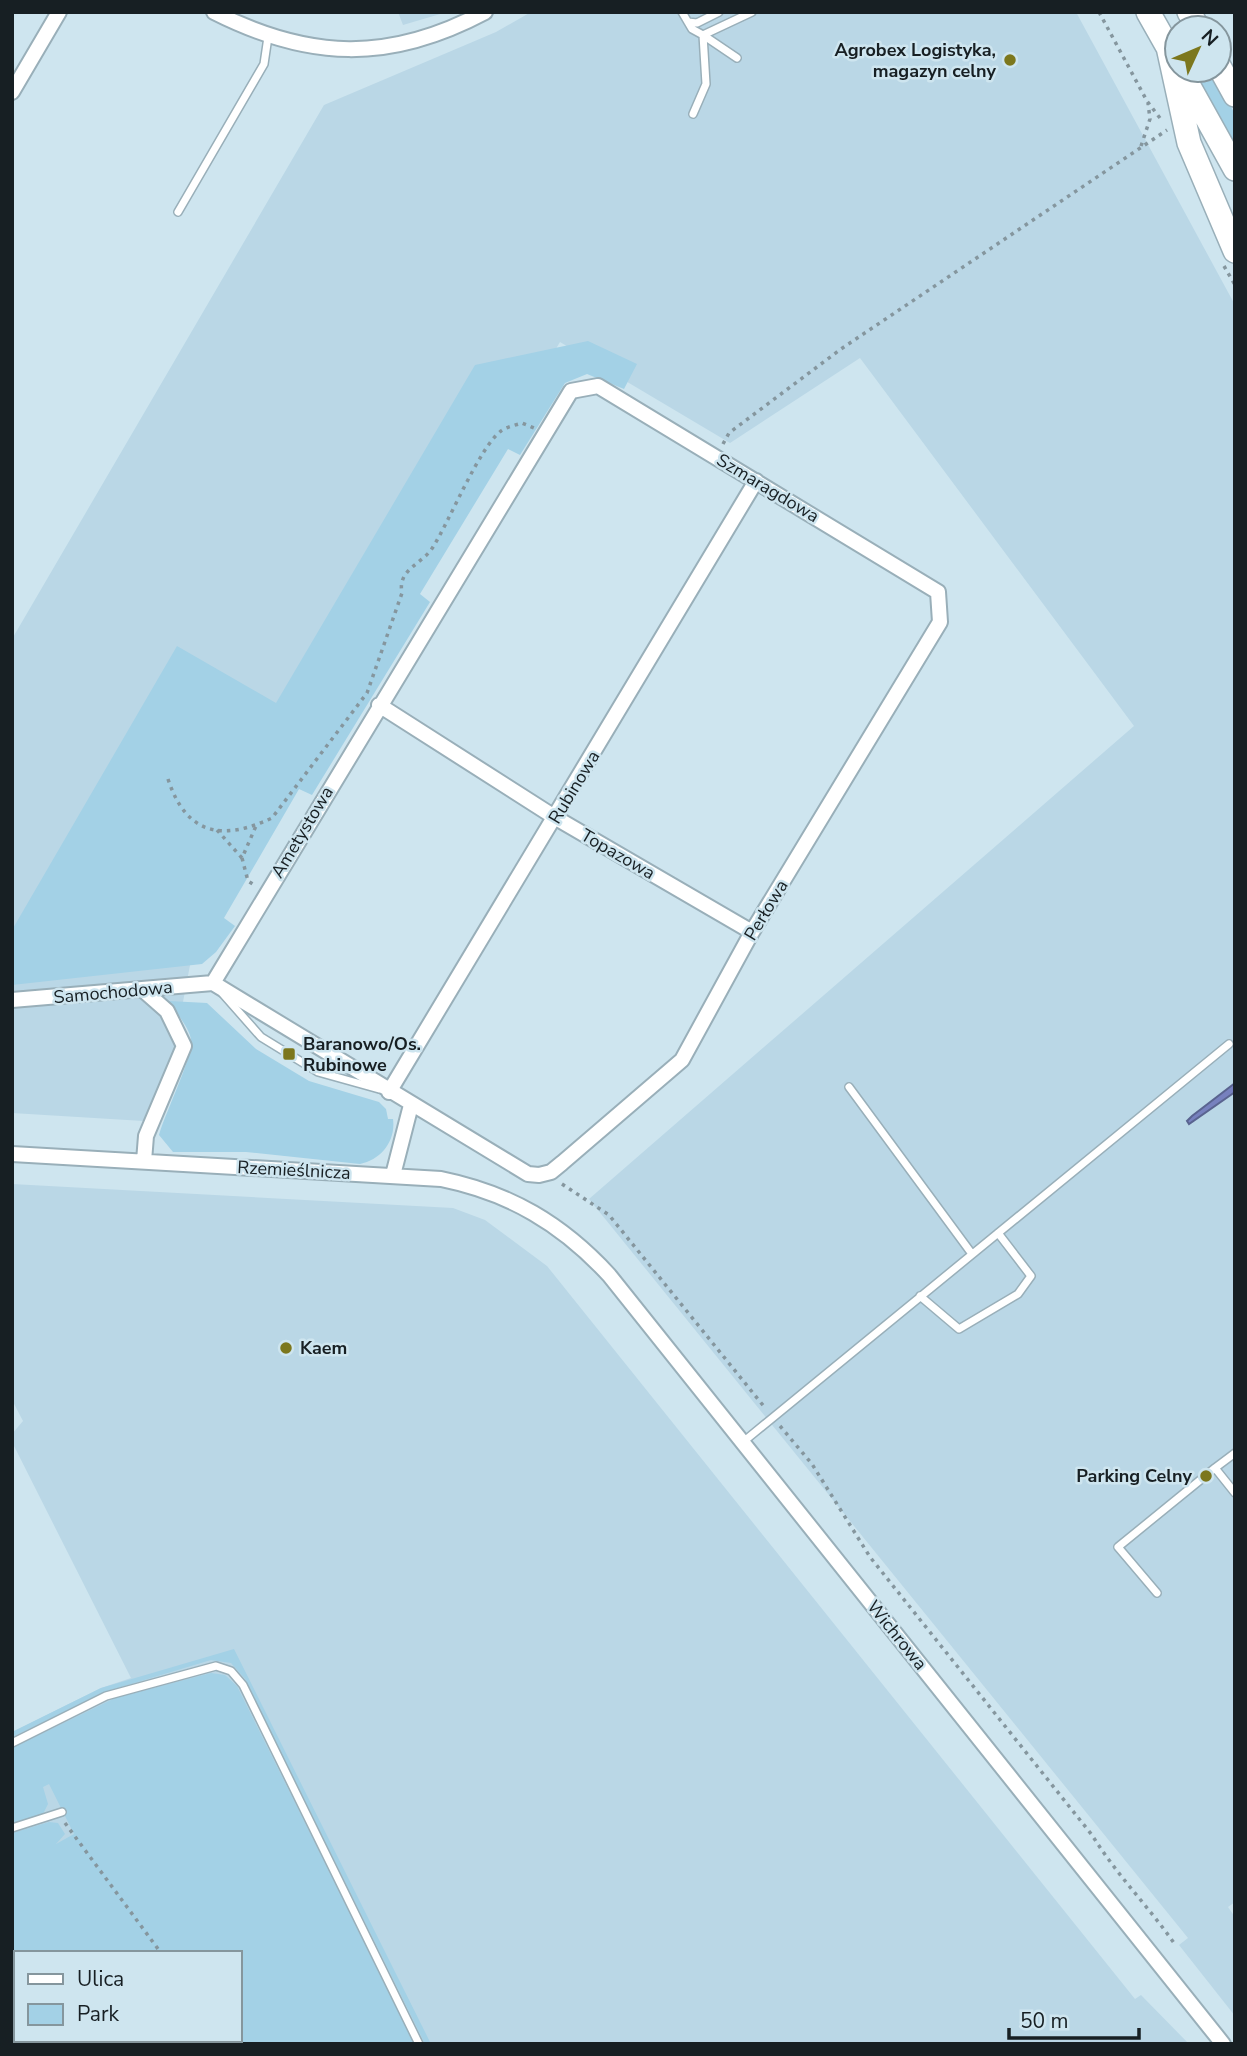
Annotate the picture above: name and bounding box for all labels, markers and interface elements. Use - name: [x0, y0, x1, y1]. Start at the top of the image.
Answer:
- north arrow: [1163, 14, 1233, 84]
- text: N: [1195, 24, 1224, 52]
- place label: Agrobex Logistyka, magazyn celny: [834, 38, 997, 83]
- marker: Agrobex Logistyka, magazyn celny: [1002, 52, 1018, 68]
- street label: Szmaragdowa: [712, 448, 824, 528]
- street label: Rubinowa: [543, 746, 605, 828]
- street label: Ametystowa: [265, 782, 339, 882]
- street label: Topazowa: [576, 823, 660, 885]
- street label: Perłowa: [739, 875, 793, 945]
- street label: Samochodowa: [52, 975, 174, 1009]
- place label: Baranowo/Os. Rubinowe: [303, 1032, 421, 1077]
- marker: Baranowo/Os. Rubinowe: [281, 1046, 297, 1062]
- street label: Rzemieślnicza: [237, 1155, 351, 1185]
- place label: Kaem: [300, 1336, 347, 1360]
- marker: Kaem: [278, 1340, 294, 1356]
- place label: Parking Celny: [1076, 1464, 1193, 1488]
- marker: Parking Celny: [1198, 1468, 1214, 1484]
- street label: Wichrowa: [861, 1595, 933, 1675]
- legend: [14, 1951, 242, 2042]
- text: Ulica: [77, 1965, 124, 1993]
- scale bar: [1009, 1996, 1138, 2040]
- text: Park: [77, 2000, 119, 2028]
- text: 50 m: [1020, 2007, 1069, 2035]

